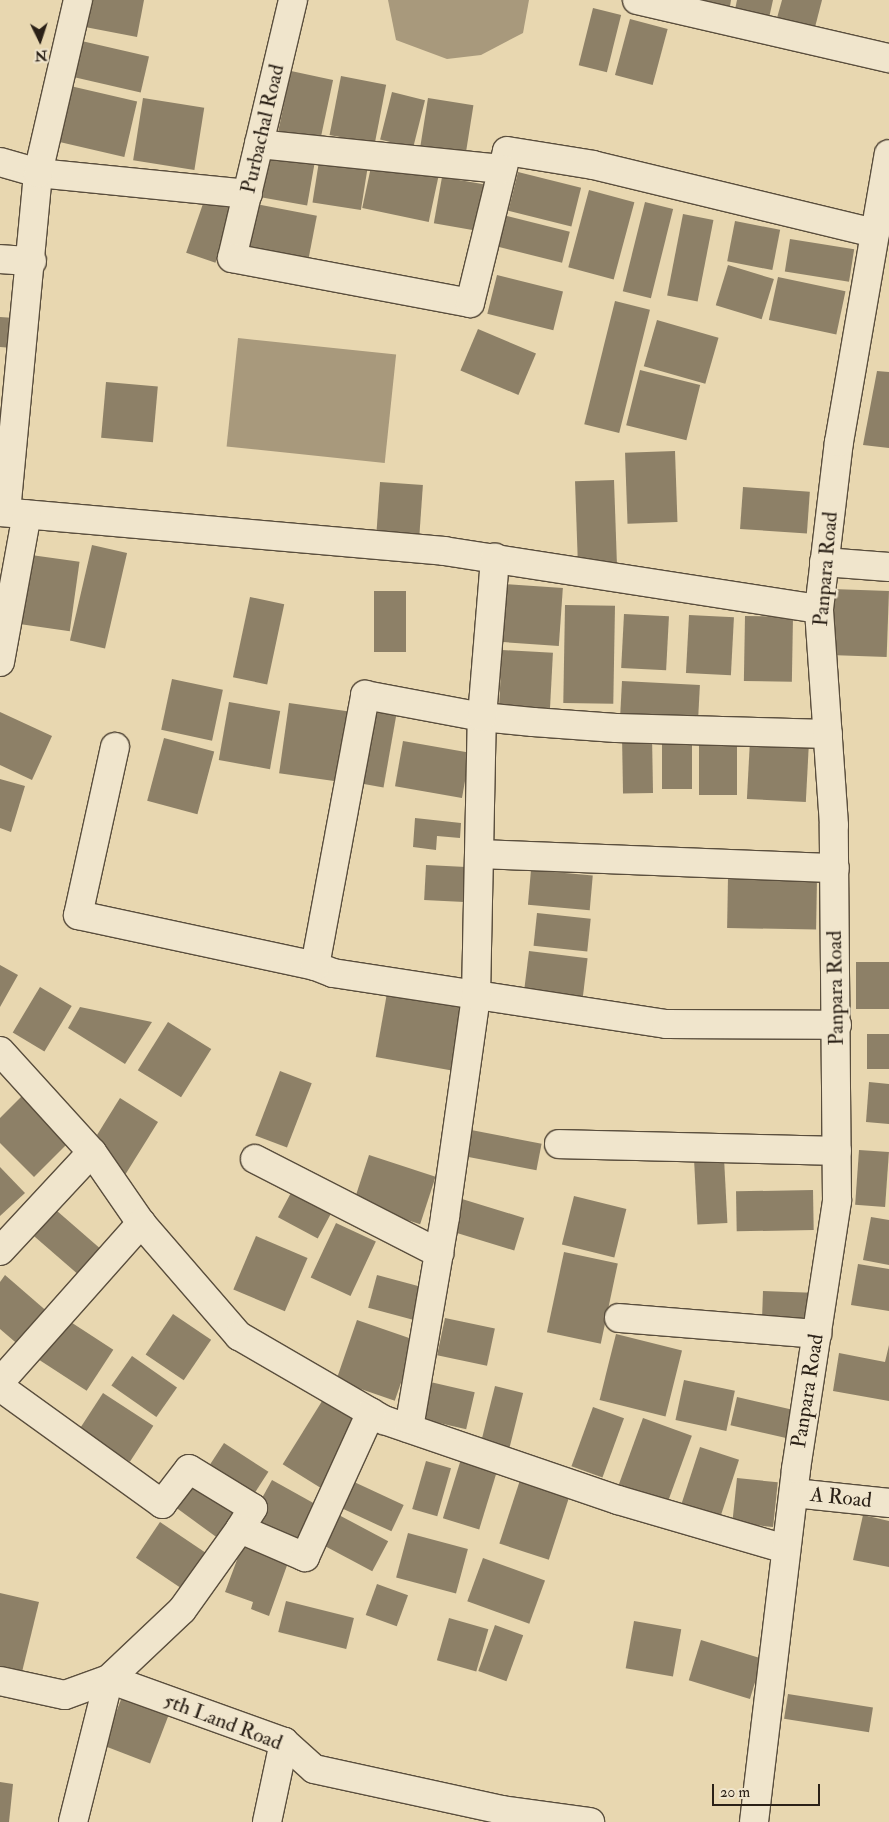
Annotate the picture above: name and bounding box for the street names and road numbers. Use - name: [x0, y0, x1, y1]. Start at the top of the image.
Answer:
- street label: Purbachal Road: [236, 62, 290, 196]
- street label: Panpara Road: [808, 511, 844, 627]
- street label: Panpara Road: [822, 930, 850, 1046]
- street label: Panpara Road: [787, 1332, 829, 1450]
- street label: A Road: [809, 1482, 873, 1514]
- street label: 5th Land Road: [160, 1688, 286, 1756]

